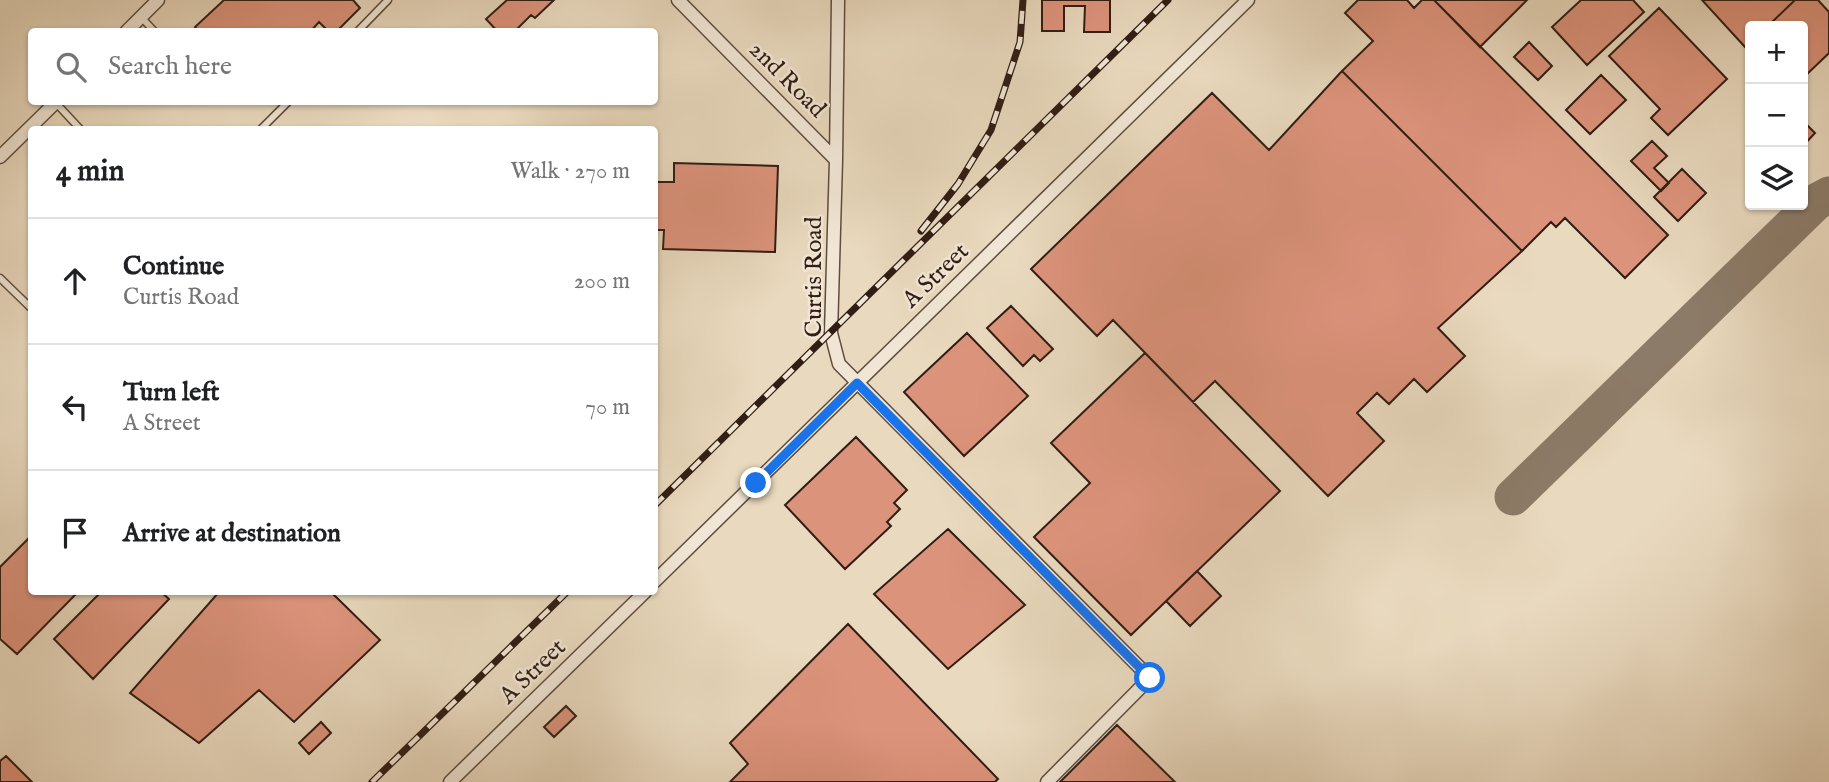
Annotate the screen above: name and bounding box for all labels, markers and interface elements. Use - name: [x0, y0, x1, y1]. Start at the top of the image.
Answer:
- map controls: [1745, 21, 1808, 210]
- button: +: [1745, 21, 1808, 84]
- search box: [28, 28, 658, 105]
- street label: 2nd Road: [742, 35, 832, 125]
- icon: search: [52, 48, 90, 86]
- text: Search here: [108, 50, 232, 83]
- button: −: [1745, 84, 1808, 147]
- button: layers: [1745, 147, 1808, 210]
- text: 4 min: [56, 153, 124, 191]
- text: Walk · 270 m: [510, 157, 630, 186]
- street label: Curtis Road: [799, 216, 830, 338]
- street label: A Street: [895, 237, 976, 316]
- text: Continue: [123, 250, 224, 283]
- icon: ahead: [56, 262, 94, 300]
- text: 200 m: [574, 267, 630, 296]
- text: Curtis Road: [123, 283, 239, 312]
- text: Turn left: [123, 376, 220, 409]
- icon: left: [56, 388, 94, 426]
- text: 70 m: [585, 393, 630, 422]
- text: A Street: [123, 409, 201, 438]
- route end: [740, 467, 771, 498]
- icon: arrive: [56, 514, 94, 552]
- text: Arrive at destination: [123, 517, 341, 550]
- street label: A Street: [492, 633, 573, 712]
- route start: [1134, 662, 1165, 693]

